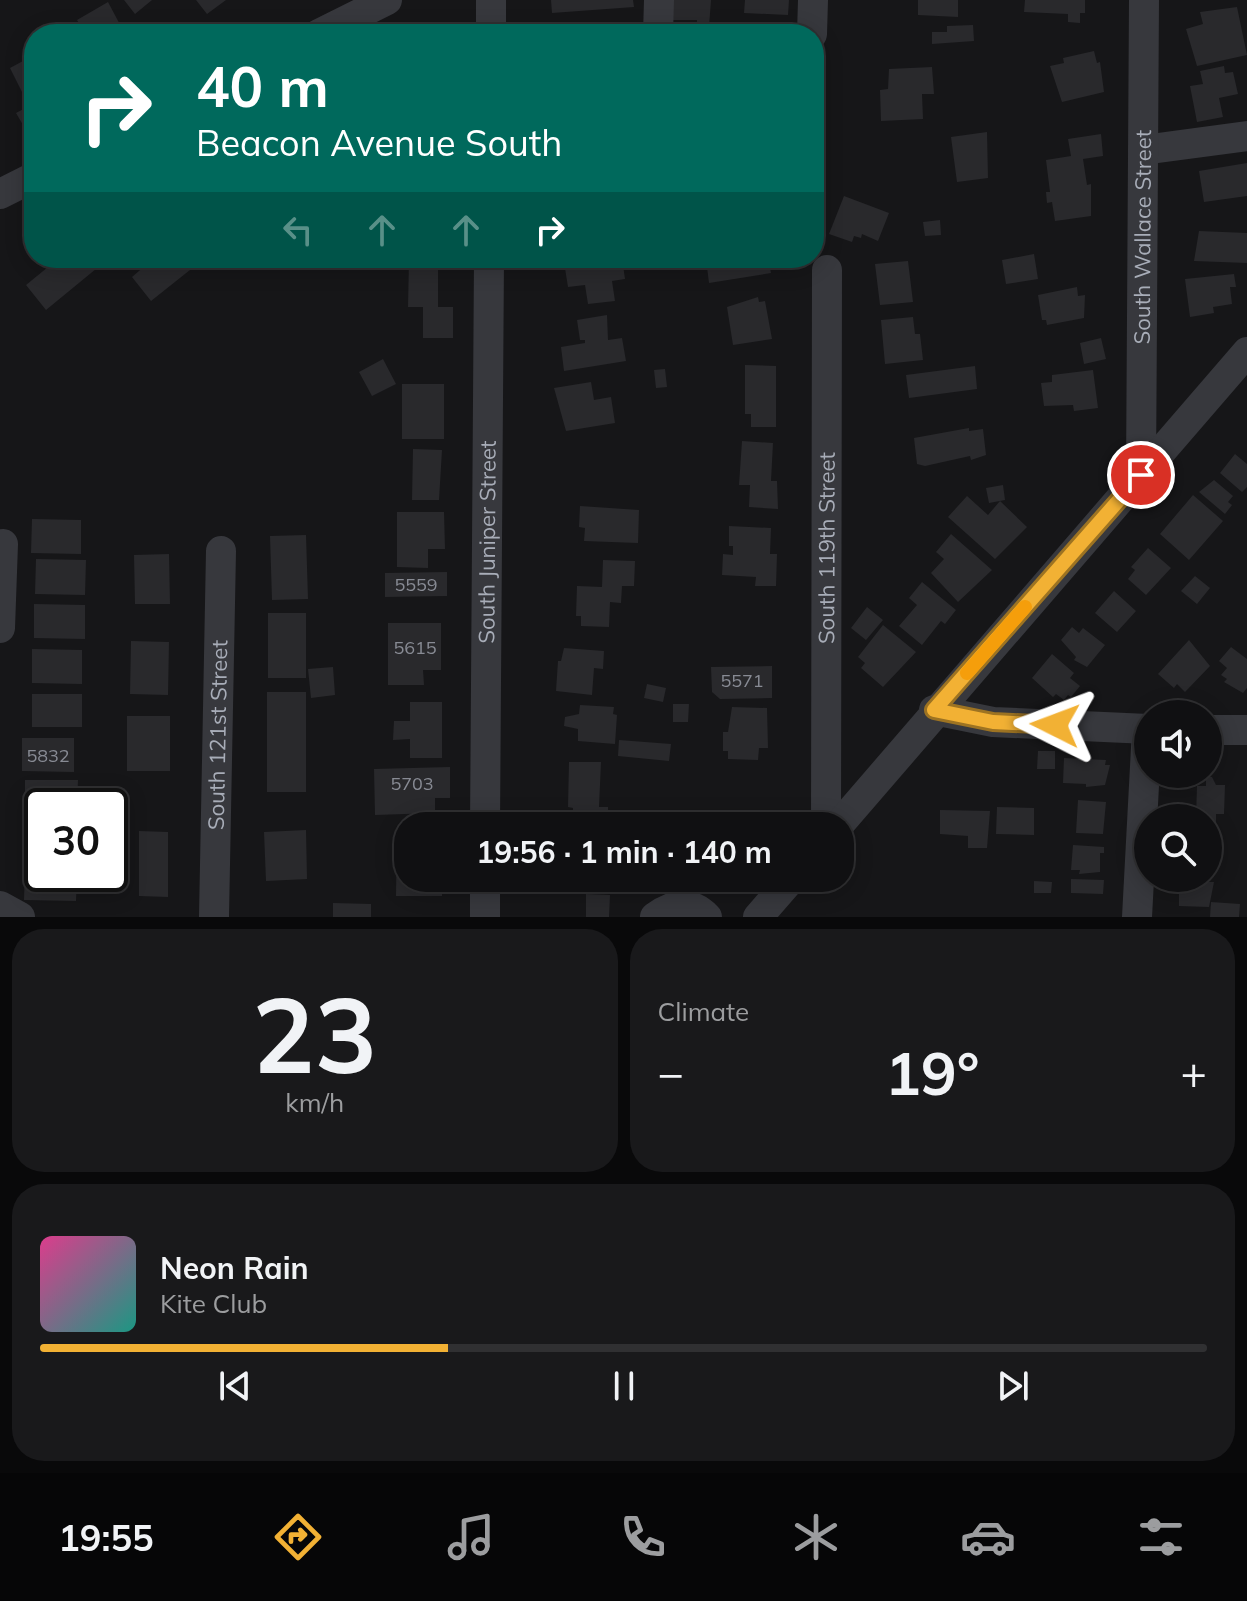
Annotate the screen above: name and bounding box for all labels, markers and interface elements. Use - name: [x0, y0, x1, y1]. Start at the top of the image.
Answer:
- text: 40 m: [196, 51, 329, 121]
- icon: right: [64, 56, 168, 160]
- text: Beacon Avenue South: [196, 120, 562, 165]
- street label: South Wallace Street: [1128, 129, 1157, 344]
- icon: left: [276, 208, 320, 252]
- icon: ahead: [360, 208, 404, 252]
- icon: ahead: [444, 208, 488, 252]
- icon: right: [528, 208, 572, 252]
- street label: South Juniper Street: [472, 440, 502, 644]
- pin: [1107, 441, 1175, 509]
- street label: South 119th Street: [812, 452, 841, 644]
- icon: arrive: [1119, 453, 1163, 497]
- house number: 5559: [394, 573, 438, 596]
- house number: 5615: [393, 636, 437, 659]
- street label: South 121st Street: [202, 639, 233, 830]
- house number: 5571: [720, 669, 764, 692]
- position arrow: [1013, 683, 1097, 767]
- map controls: [1134, 700, 1222, 892]
- button: sound: [1134, 700, 1222, 788]
- house number: 5832: [26, 744, 70, 767]
- house number: 5703: [390, 772, 434, 795]
- speed limit sign: 30: [24, 788, 128, 892]
- button: search: [1134, 804, 1222, 892]
- text: 19:56 · 1 min · 140 m: [476, 833, 772, 871]
- text: 23: [252, 968, 377, 1099]
- text: Climate: [658, 995, 749, 1028]
- text: 19°: [885, 1035, 980, 1110]
- text: −: [658, 1045, 684, 1100]
- text: +: [1181, 1045, 1207, 1100]
- text: km/h: [285, 1086, 344, 1119]
- text: Neon Rain: [160, 1249, 309, 1287]
- text: Kite Club: [160, 1287, 267, 1320]
- icon: previous: [213, 1364, 257, 1408]
- icon: pause: [602, 1364, 646, 1408]
- icon: next: [991, 1364, 1035, 1408]
- icon: directions: [270, 1509, 326, 1565]
- icon: music: [443, 1509, 499, 1565]
- icon: phone: [615, 1509, 671, 1565]
- icon: climate: [788, 1509, 844, 1565]
- icon: car: [960, 1509, 1016, 1565]
- icon: filters: [1133, 1509, 1189, 1565]
- text: 19:55: [58, 1515, 154, 1560]

